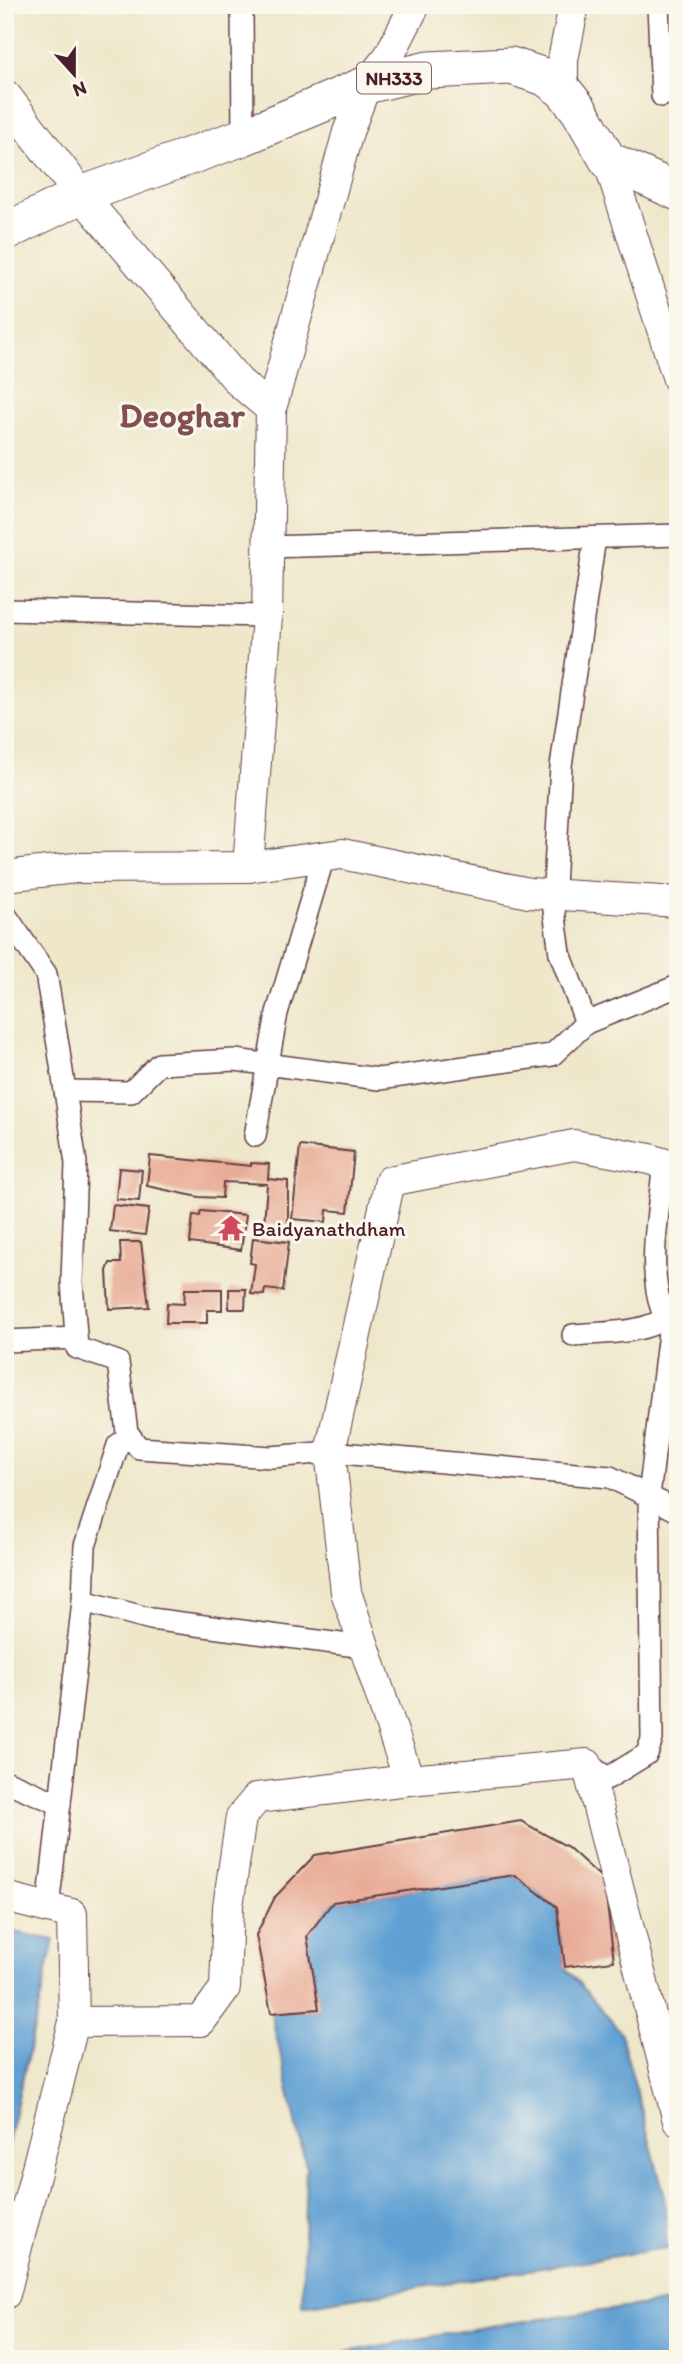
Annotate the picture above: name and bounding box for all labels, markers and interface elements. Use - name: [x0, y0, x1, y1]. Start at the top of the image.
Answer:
- north arrow: [38, 38, 108, 108]
- road number: NH333: [357, 62, 431, 94]
- text: N: [70, 76, 90, 102]
- district label: Deoghar: [119, 394, 246, 436]
- temple icon: Baidyanathdham: [216, 1213, 246, 1243]
- place label: Baidyanathdham: [252, 1216, 406, 1241]

